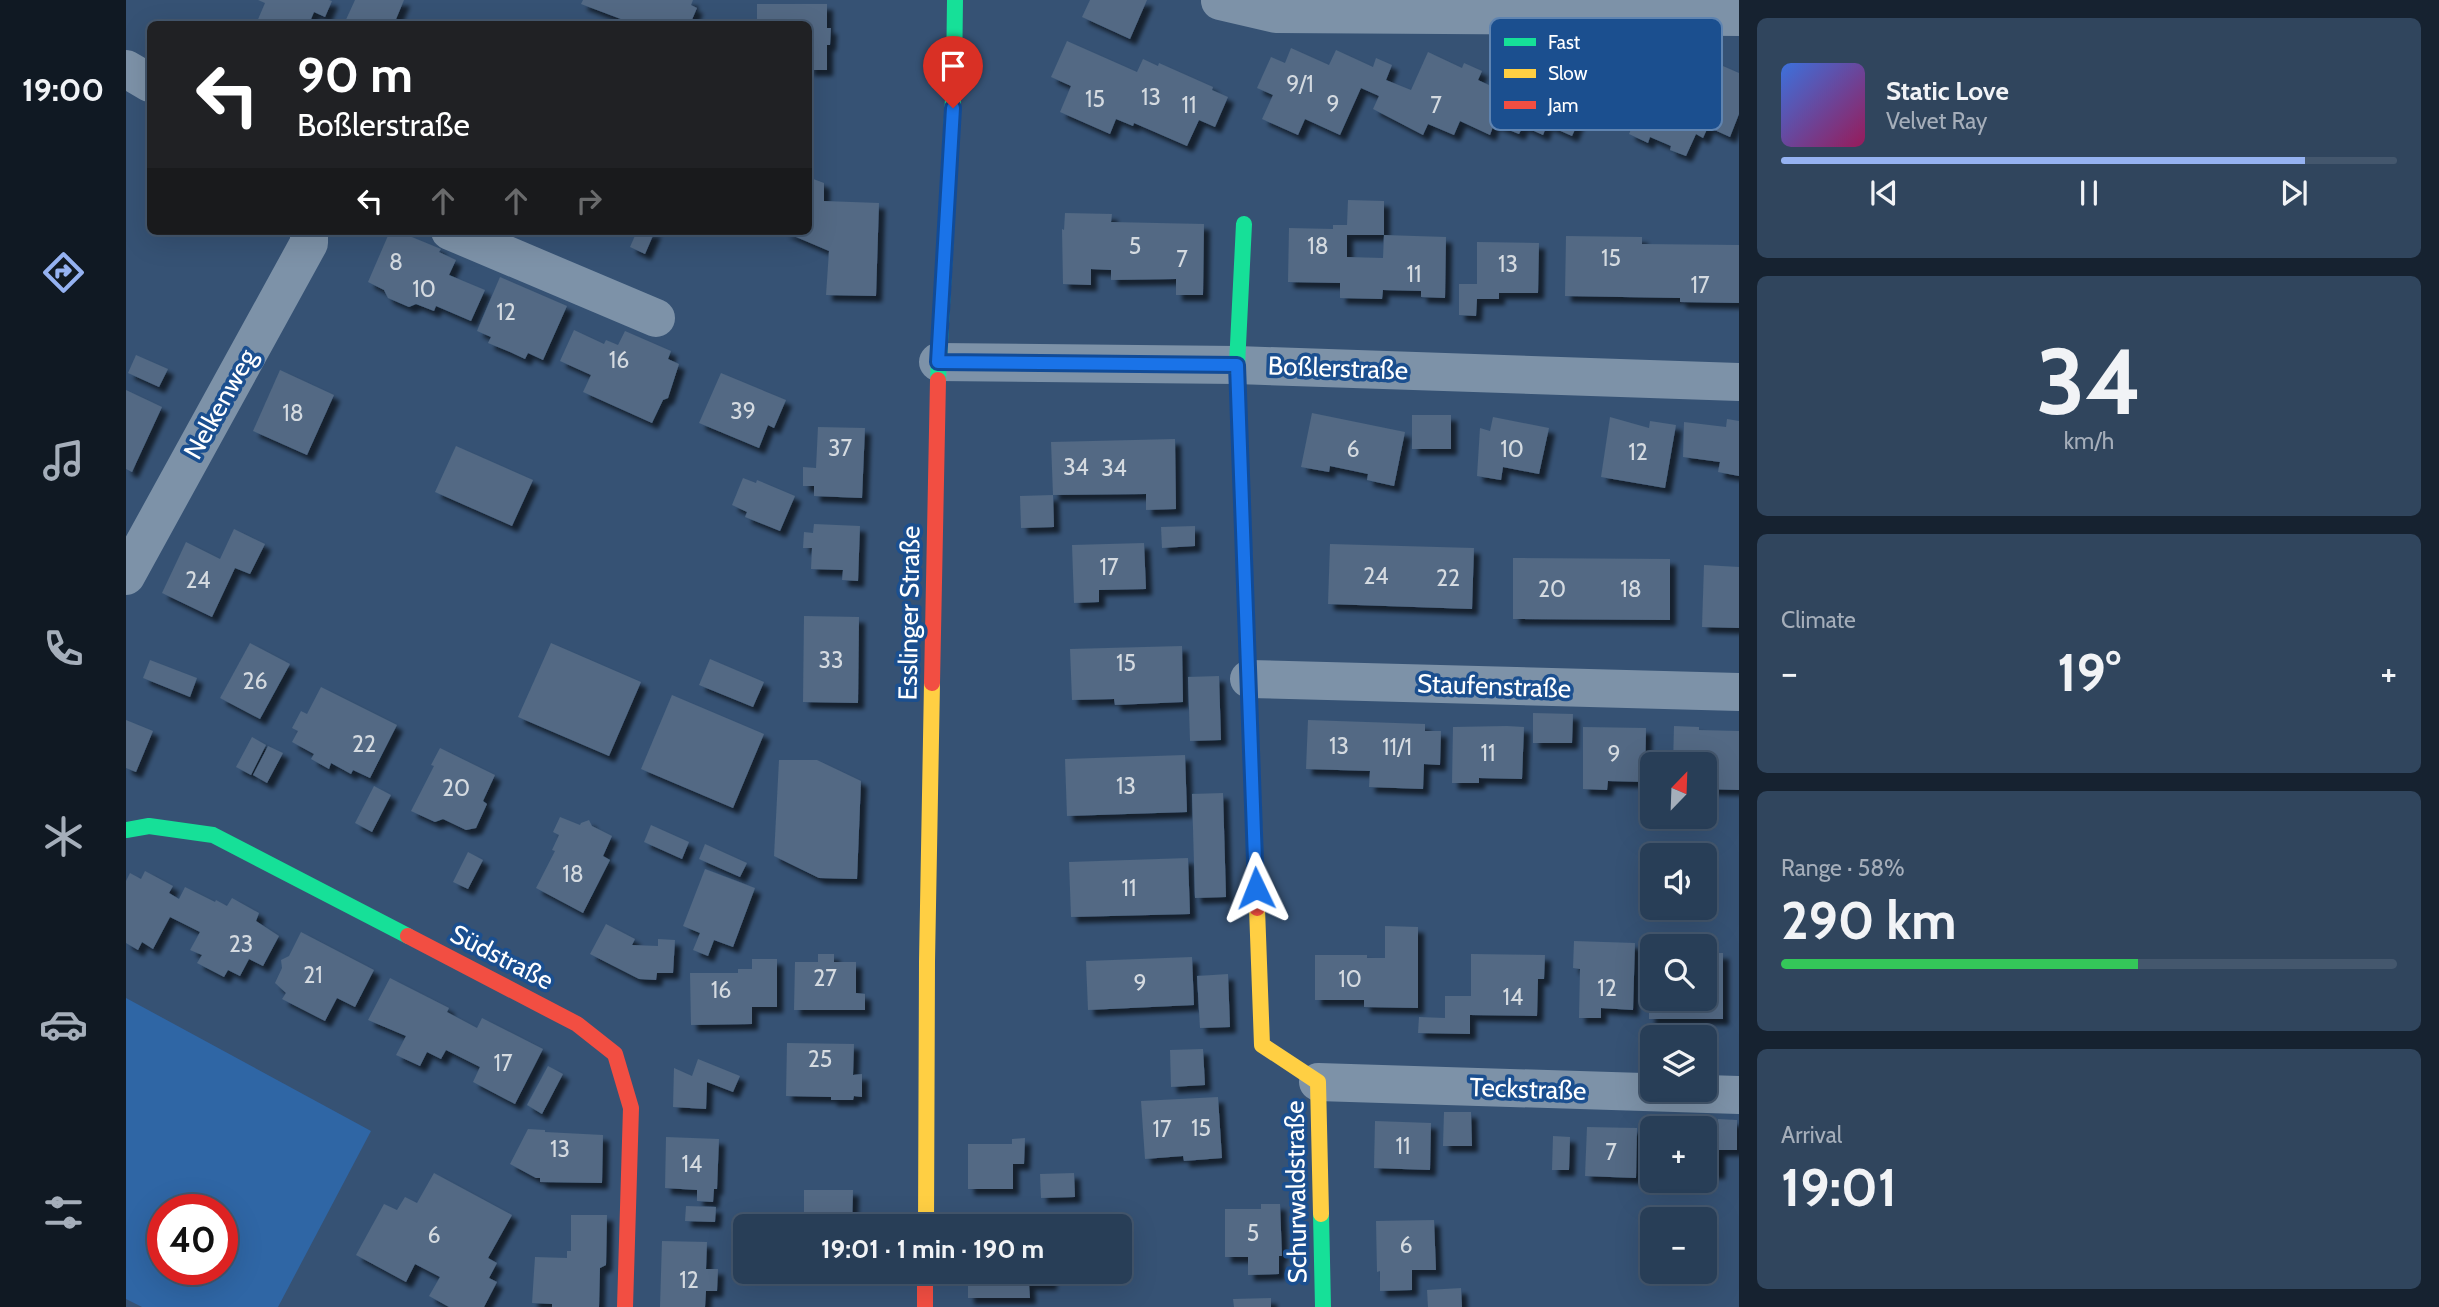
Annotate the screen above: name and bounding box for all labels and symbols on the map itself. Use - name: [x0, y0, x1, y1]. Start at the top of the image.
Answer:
- legend: [1490, 18, 1722, 130]
- text: Fast: [1548, 31, 1581, 54]
- pin: [923, 36, 983, 108]
- text: Slow: [1548, 62, 1588, 85]
- house number: 9/1: [1286, 70, 1314, 98]
- house number: 13: [1141, 83, 1161, 111]
- house number: 15: [1085, 85, 1105, 113]
- house number: 9: [1326, 90, 1340, 118]
- house number: 11: [1182, 91, 1197, 119]
- house number: 7: [1430, 91, 1442, 119]
- text: Jam: [1547, 94, 1578, 117]
- house number: 5: [1129, 232, 1141, 260]
- house number: 18: [1307, 232, 1329, 260]
- house number: 15: [1601, 244, 1621, 272]
- house number: 7: [1176, 245, 1188, 273]
- house number: 8: [389, 248, 403, 276]
- house number: 13: [1498, 250, 1518, 278]
- house number: 11: [1407, 260, 1422, 288]
- house number: 17: [1690, 271, 1710, 299]
- house number: 10: [412, 275, 436, 303]
- house number: 12: [496, 298, 516, 326]
- street label: Nelkenweg: [177, 342, 264, 465]
- house number: 16: [609, 346, 629, 374]
- street label: Boßlerstraße: [1267, 350, 1409, 386]
- house number: 39: [730, 397, 756, 425]
- house number: 18: [282, 399, 304, 427]
- house number: 37: [828, 434, 852, 462]
- house number: 6: [1346, 435, 1360, 463]
- house number: 10: [1500, 435, 1524, 463]
- house number: 12: [1628, 438, 1648, 466]
- house number: 34: [1063, 453, 1089, 481]
- house number: 34: [1101, 454, 1127, 482]
- street label: Esslinger Straße: [891, 525, 927, 701]
- house number: 17: [1099, 553, 1119, 581]
- house number: 24: [1363, 562, 1389, 590]
- house number: 22: [1436, 564, 1460, 592]
- house number: 24: [185, 566, 211, 594]
- house number: 20: [1538, 575, 1566, 603]
- house number: 18: [1620, 575, 1642, 603]
- house number: 33: [819, 646, 843, 674]
- house number: 15: [1116, 649, 1136, 677]
- house number: 26: [242, 667, 268, 695]
- street label: Staufenstraße: [1416, 667, 1572, 705]
- house number: 22: [352, 730, 376, 758]
- house number: 13: [1329, 732, 1349, 760]
- house number: 11/1: [1382, 733, 1412, 761]
- house number: 11: [1481, 739, 1496, 767]
- house number: 9: [1607, 740, 1621, 768]
- north arrow: [1640, 752, 1717, 830]
- house number: 13: [1116, 772, 1136, 800]
- house number: 20: [442, 774, 470, 802]
- position arrow: [1219, 851, 1293, 925]
- house number: 18: [562, 860, 584, 888]
- house number: 11: [1122, 874, 1137, 902]
- street label: Südstraße: [445, 917, 559, 997]
- house number: 23: [229, 930, 253, 958]
- house number: 21: [303, 961, 323, 989]
- house number: 27: [813, 964, 837, 992]
- house number: 10: [1338, 965, 1362, 993]
- house number: 9: [1133, 969, 1147, 997]
- house number: 12: [1597, 974, 1617, 1002]
- house number: 16: [711, 976, 731, 1004]
- house number: 14: [1503, 983, 1523, 1011]
- house number: 25: [808, 1045, 832, 1073]
- house number: 17: [493, 1049, 513, 1077]
- street label: Teckstraße: [1469, 1071, 1587, 1107]
- street label: Schurwaldstraße: [1278, 1100, 1314, 1284]
- house number: 15: [1191, 1114, 1211, 1142]
- house number: 17: [1152, 1115, 1172, 1143]
- house number: 11: [1396, 1132, 1411, 1160]
- house number: 13: [550, 1135, 570, 1163]
- house number: 7: [1605, 1138, 1617, 1166]
- house number: 14: [682, 1150, 702, 1178]
- speed limit sign: 40: [147, 1194, 238, 1285]
- house number: 5: [1247, 1219, 1259, 1247]
- house number: 6: [427, 1221, 441, 1249]
- house number: 6: [1399, 1231, 1413, 1259]
- house number: 12: [679, 1266, 699, 1294]

